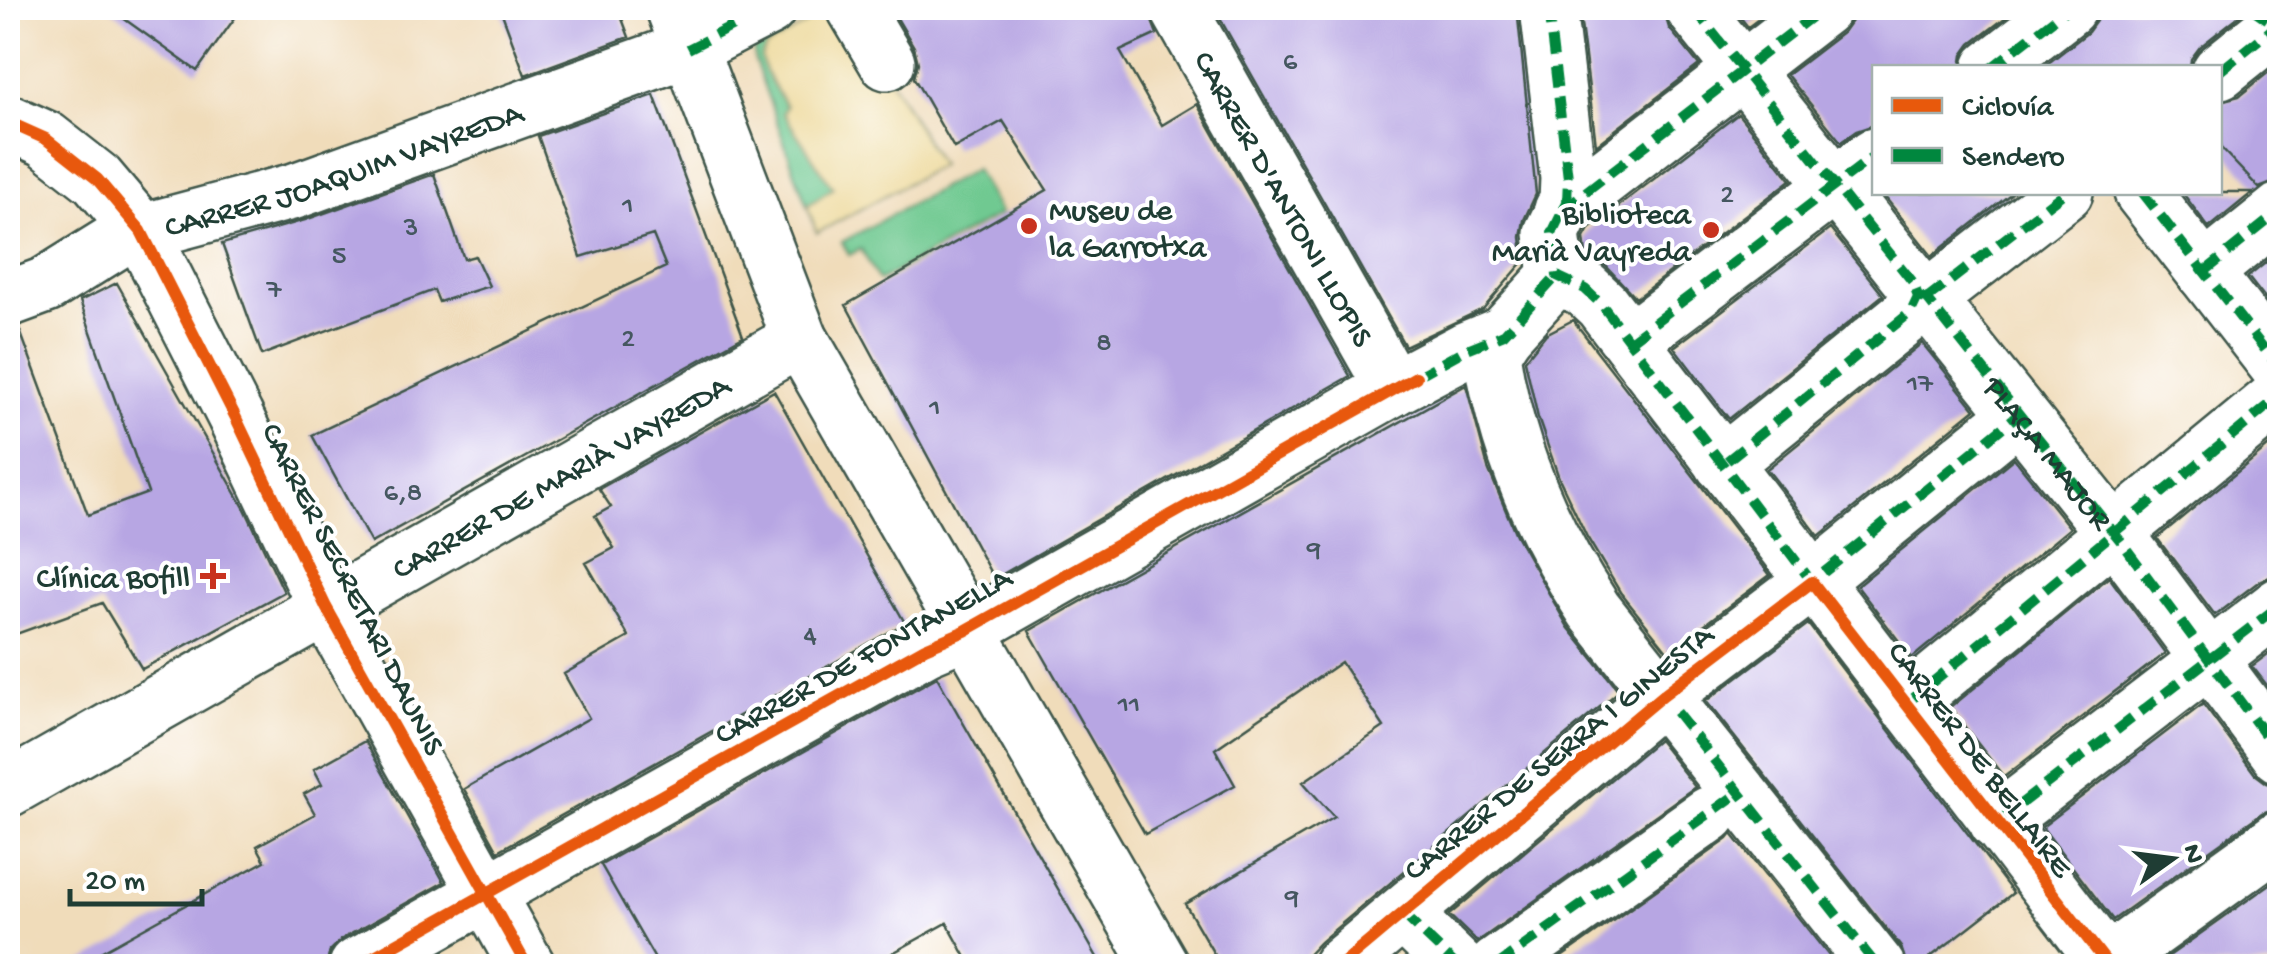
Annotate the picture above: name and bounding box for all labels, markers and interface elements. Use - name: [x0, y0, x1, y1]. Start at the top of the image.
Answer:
- street label: CARRER D'ANTONI LLOPIS: [1182, 46, 1380, 355]
- house number: 6: [1283, 47, 1298, 80]
- legend: [1872, 65, 2222, 195]
- text: Ciclovía: [1962, 92, 2055, 127]
- street label: CARRER JOAQUIM VAYREDA: [161, 96, 531, 249]
- text: Sendero: [1962, 142, 2065, 177]
- house number: 2: [1720, 180, 1734, 213]
- house number: 1: [621, 191, 634, 224]
- place label: Museu de la Garrotxa: [1049, 194, 1208, 269]
- place label: Biblioteca Marià Vayreda: [1492, 198, 1692, 273]
- house number: 3: [403, 213, 418, 246]
- marker: Museu de la Garrotxa: [1018, 215, 1040, 237]
- marker: Biblioteca Marià Vayreda: [1700, 219, 1722, 241]
- house number: 5: [332, 241, 346, 274]
- house number: 7: [266, 275, 283, 308]
- house number: 2: [621, 324, 635, 357]
- house number: 8: [1096, 328, 1112, 361]
- street label: CARRER DE MARIÀ VAYREDA: [387, 368, 740, 591]
- house number: 17: [1906, 369, 1934, 402]
- street label: PLAÇA MAJOR: [1972, 370, 2119, 540]
- house number: 1: [928, 393, 941, 426]
- street label: CARRER SECRETARI DAUNIS: [250, 418, 451, 763]
- house number: 6,8: [384, 478, 422, 511]
- house number: 9: [1306, 535, 1321, 568]
- street label: CARRER DE FONTANELLA: [709, 560, 1021, 756]
- place label: Clínica Bofill: [37, 562, 190, 600]
- marker: Clínica Bofill: [200, 563, 226, 589]
- street label: CARRER DE SERRA I GINESTA: [1398, 617, 1724, 891]
- house number: 4: [803, 621, 817, 654]
- street label: CARRER DE BELLAIRE: [1877, 636, 2080, 887]
- house number: 11: [1117, 690, 1140, 723]
- north arrow: [2122, 809, 2222, 909]
- text: N: [2174, 841, 2210, 867]
- scale bar: [70, 844, 202, 906]
- text: 20 m: [85, 866, 145, 901]
- house number: 9: [1284, 883, 1299, 916]

